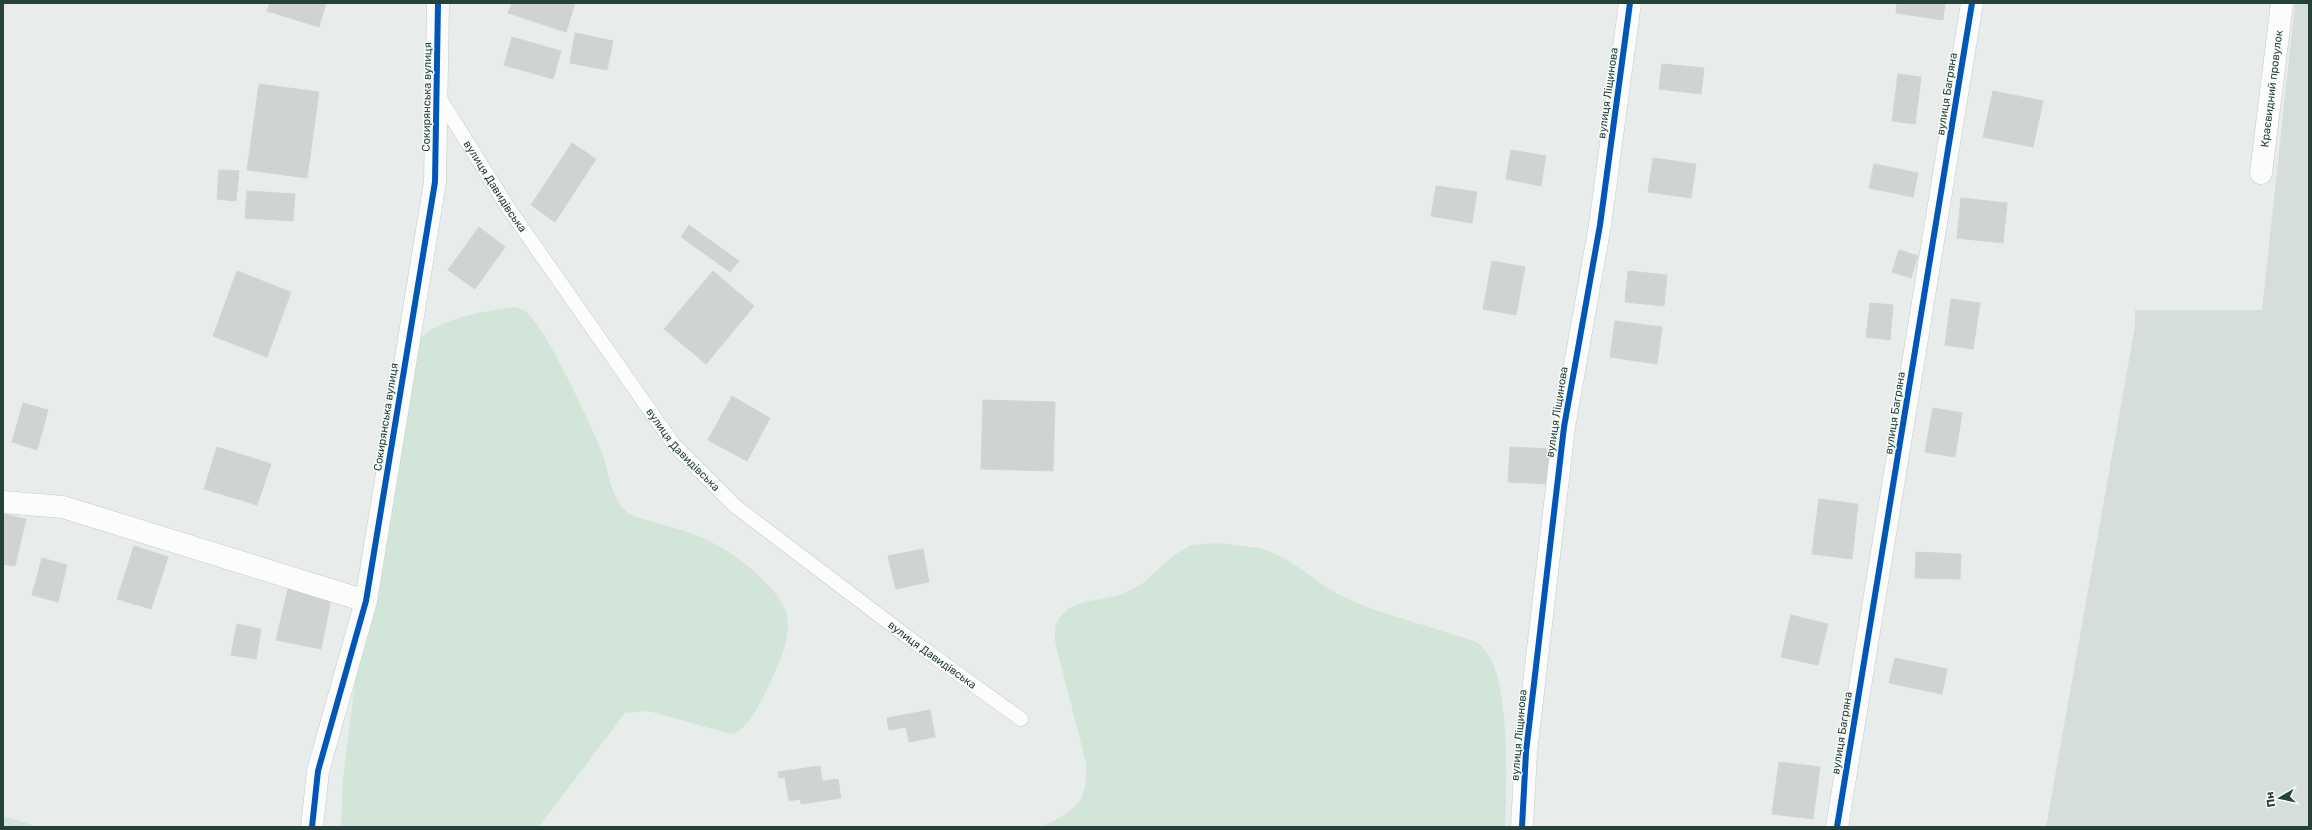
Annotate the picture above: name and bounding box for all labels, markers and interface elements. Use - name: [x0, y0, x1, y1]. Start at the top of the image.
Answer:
- street label: Краєвидний провулок: [2258, 29, 2285, 148]
- street label: Сокирянська вулиця: [420, 42, 434, 152]
- street label: вулиця Ліщинова: [1595, 47, 1621, 139]
- street label: вулиця Багряна: [1934, 52, 1960, 136]
- street label: вулиця Давидівська: [461, 138, 529, 234]
- street label: Сокирянська вулиця: [371, 362, 401, 472]
- street label: вулиця Ліщинова: [1543, 366, 1571, 458]
- street label: вулиця Багряна: [1882, 371, 1908, 455]
- street label: вулиця Давидівська: [644, 405, 723, 494]
- street label: вулиця Давидівська: [886, 618, 979, 691]
- street label: вулиця Ліщинова: [1509, 689, 1529, 781]
- street label: вулиця Багряна: [1829, 691, 1855, 775]
- north arrow: [2260, 778, 2300, 818]
- text: Пн: [2263, 791, 2278, 808]

